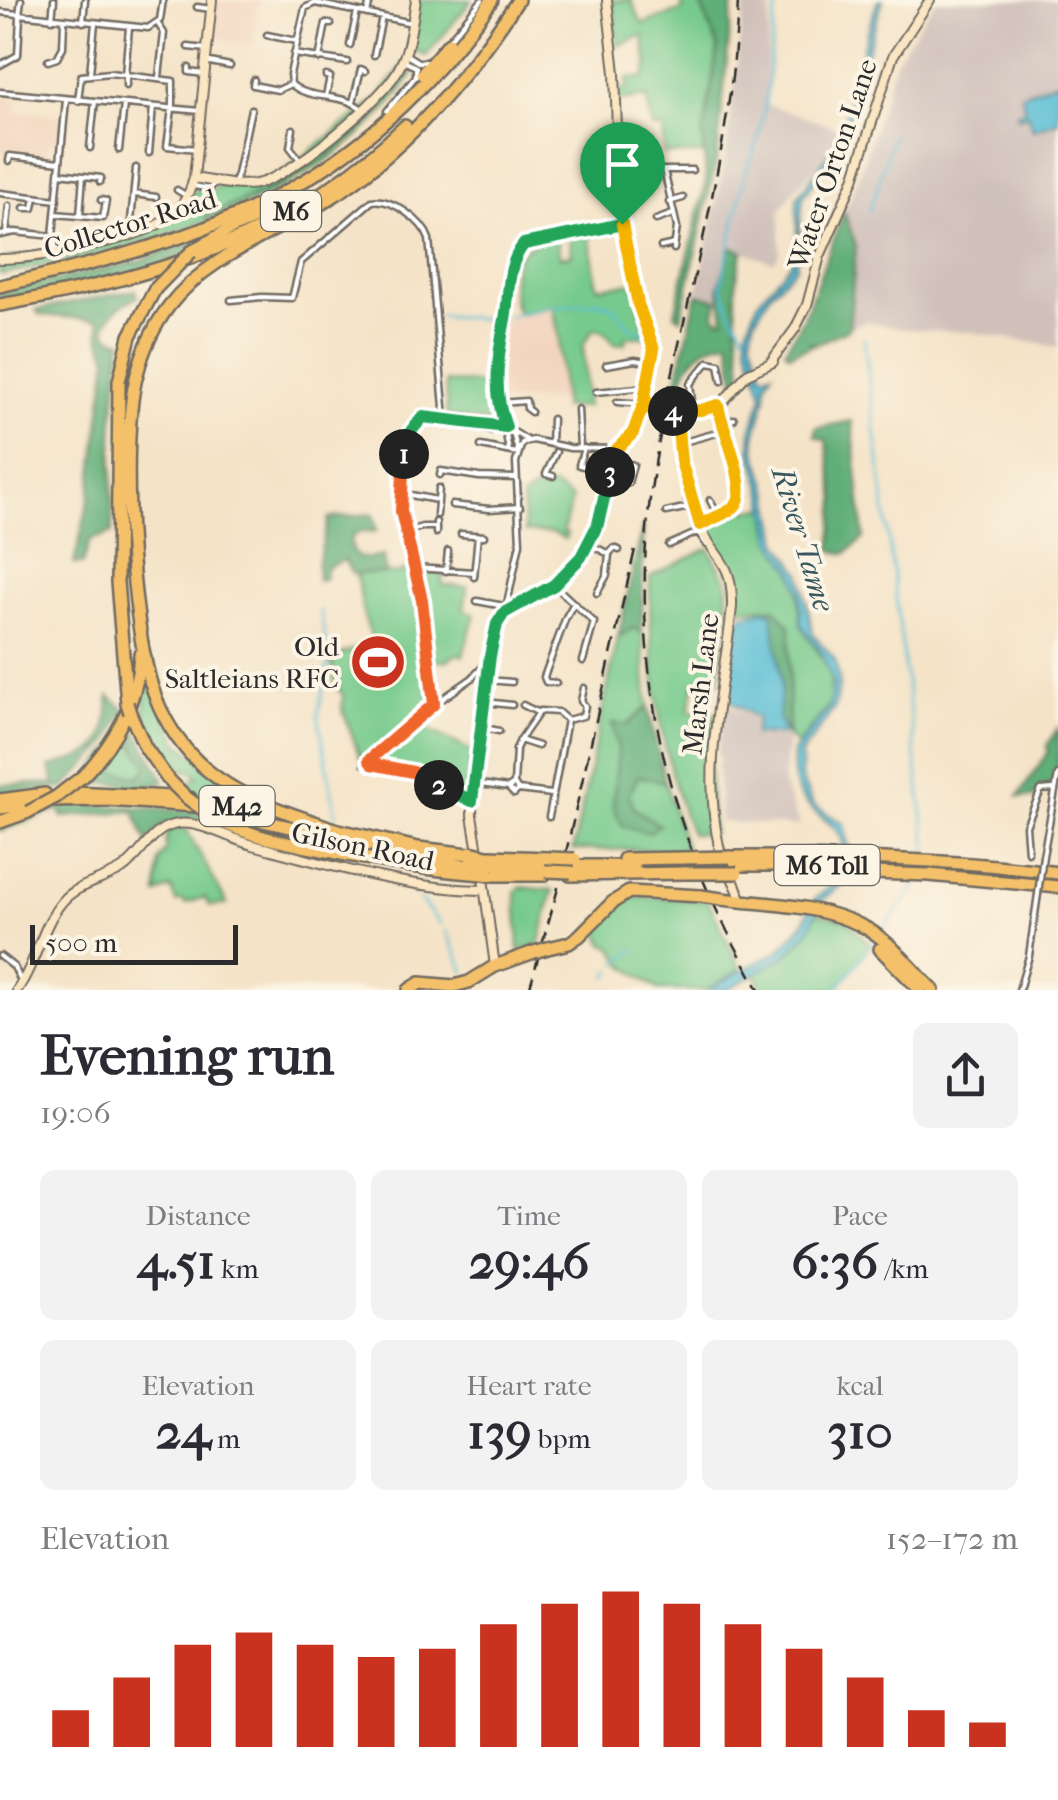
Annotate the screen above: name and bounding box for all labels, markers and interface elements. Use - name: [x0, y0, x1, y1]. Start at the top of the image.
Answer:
- street label: Water Orton Lane: [781, 54, 884, 275]
- pin: [580, 122, 665, 225]
- icon: arrive: [595, 137, 650, 192]
- street label: Collector Road: [40, 181, 221, 265]
- road number: M6: [261, 191, 321, 231]
- pin: 4: [648, 386, 698, 436]
- text: 4: [665, 394, 681, 427]
- pin: 1: [379, 429, 429, 479]
- text: 1: [399, 437, 409, 470]
- pin: 3: [585, 447, 635, 497]
- text: 3: [604, 455, 616, 488]
- water label: River Tame: [763, 461, 841, 616]
- street label: Marsh Lane: [675, 611, 726, 757]
- place label: Old Saltleians RFC: [165, 630, 340, 695]
- sports icon: Old Saltleians RFC: [348, 632, 408, 692]
- pin: 2: [414, 760, 464, 810]
- text: 2: [432, 768, 446, 801]
- road number: M42: [200, 786, 274, 826]
- street label: Gilson Road: [289, 815, 438, 878]
- road number: M6 Toll: [774, 845, 880, 885]
- scale bar: [30, 920, 238, 964]
- text: 500 m: [45, 926, 117, 959]
- button: share: [913, 1023, 1018, 1128]
- text: Evening run: [40, 1024, 334, 1088]
- text: 19:06: [40, 1094, 111, 1131]
- text: Distance: [145, 1199, 251, 1232]
- text: Time: [497, 1199, 561, 1232]
- text: Pace: [832, 1199, 888, 1232]
- text: 4.51: [137, 1232, 215, 1291]
- text: 29:46: [469, 1232, 589, 1291]
- text: 6:36: [791, 1232, 878, 1291]
- text: km: [215, 1252, 259, 1285]
- text: /km: [878, 1252, 929, 1285]
- text: Elevation: [141, 1369, 255, 1402]
- text: Heart rate: [466, 1369, 592, 1402]
- text: kcal: [836, 1369, 884, 1402]
- text: 24: [156, 1402, 211, 1461]
- text: 139: [467, 1402, 532, 1461]
- text: 310: [827, 1402, 893, 1461]
- text: m: [211, 1422, 240, 1455]
- text: bpm: [532, 1422, 591, 1455]
- text: Elevation: [40, 1520, 169, 1557]
- text: 152–172 m: [886, 1520, 1018, 1557]

